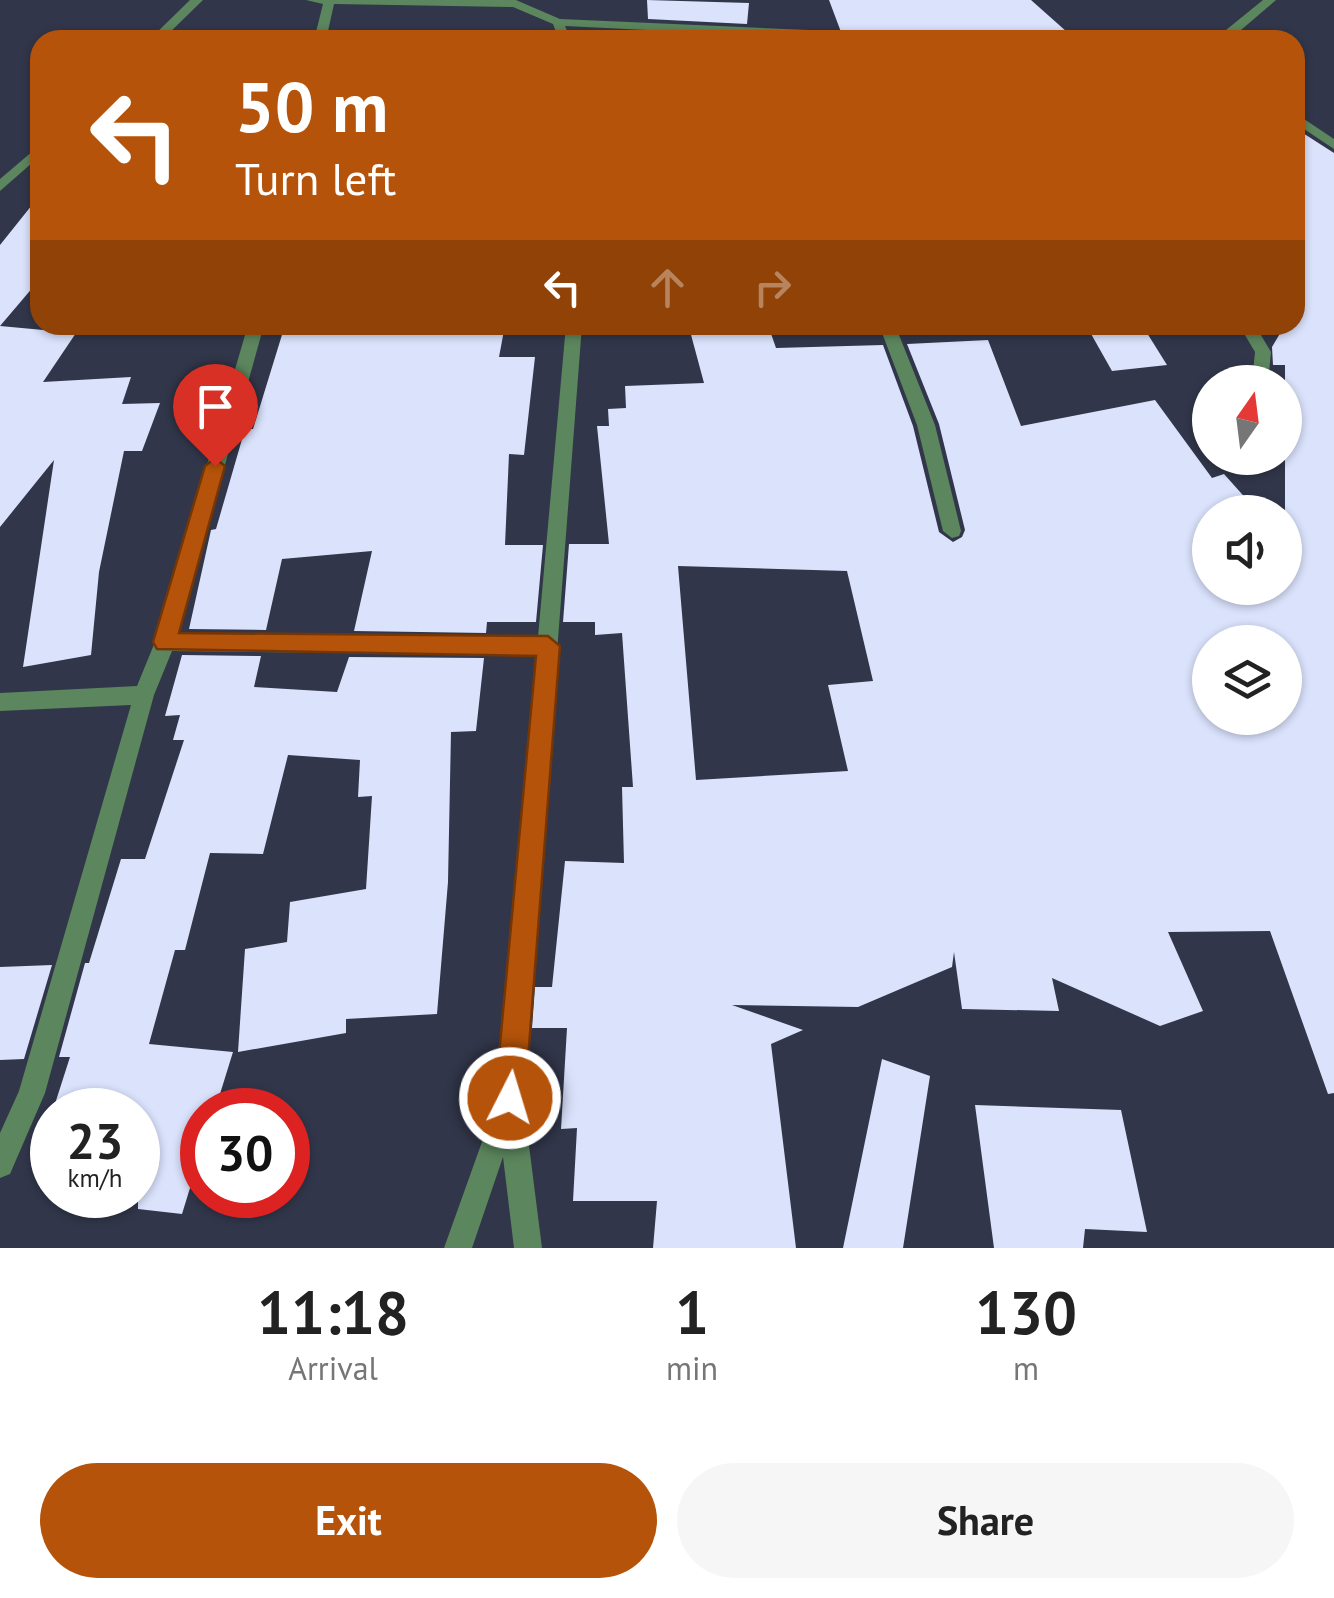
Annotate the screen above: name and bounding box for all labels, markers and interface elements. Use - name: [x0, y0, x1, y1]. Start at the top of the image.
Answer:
- text: 50 m: [235, 61, 388, 151]
- icon: left: [70, 70, 200, 200]
- text: Turn left: [235, 149, 396, 207]
- icon: left: [535, 260, 590, 315]
- icon: ahead: [640, 260, 695, 315]
- icon: right: [745, 260, 800, 315]
- pin: [173, 364, 258, 467]
- north arrow: [1192, 365, 1302, 475]
- map controls: [1192, 365, 1302, 735]
- icon: arrive: [188, 379, 243, 434]
- button: sound: [1192, 495, 1302, 605]
- button: layers: [1192, 625, 1302, 735]
- position arrow: [458, 1046, 562, 1150]
- speed limit sign: 30: [180, 1088, 310, 1218]
- text: 23: [67, 1108, 123, 1173]
- text: km/h: [68, 1162, 122, 1194]
- text: 11:18: [257, 1273, 409, 1351]
- text: 1: [675, 1273, 709, 1351]
- text: 130: [975, 1273, 1077, 1351]
- text: Arrival: [288, 1347, 378, 1389]
- text: min: [666, 1347, 718, 1389]
- text: m: [1013, 1347, 1039, 1389]
- button: Exit: [40, 1463, 657, 1578]
- button: Share: [677, 1463, 1294, 1578]

